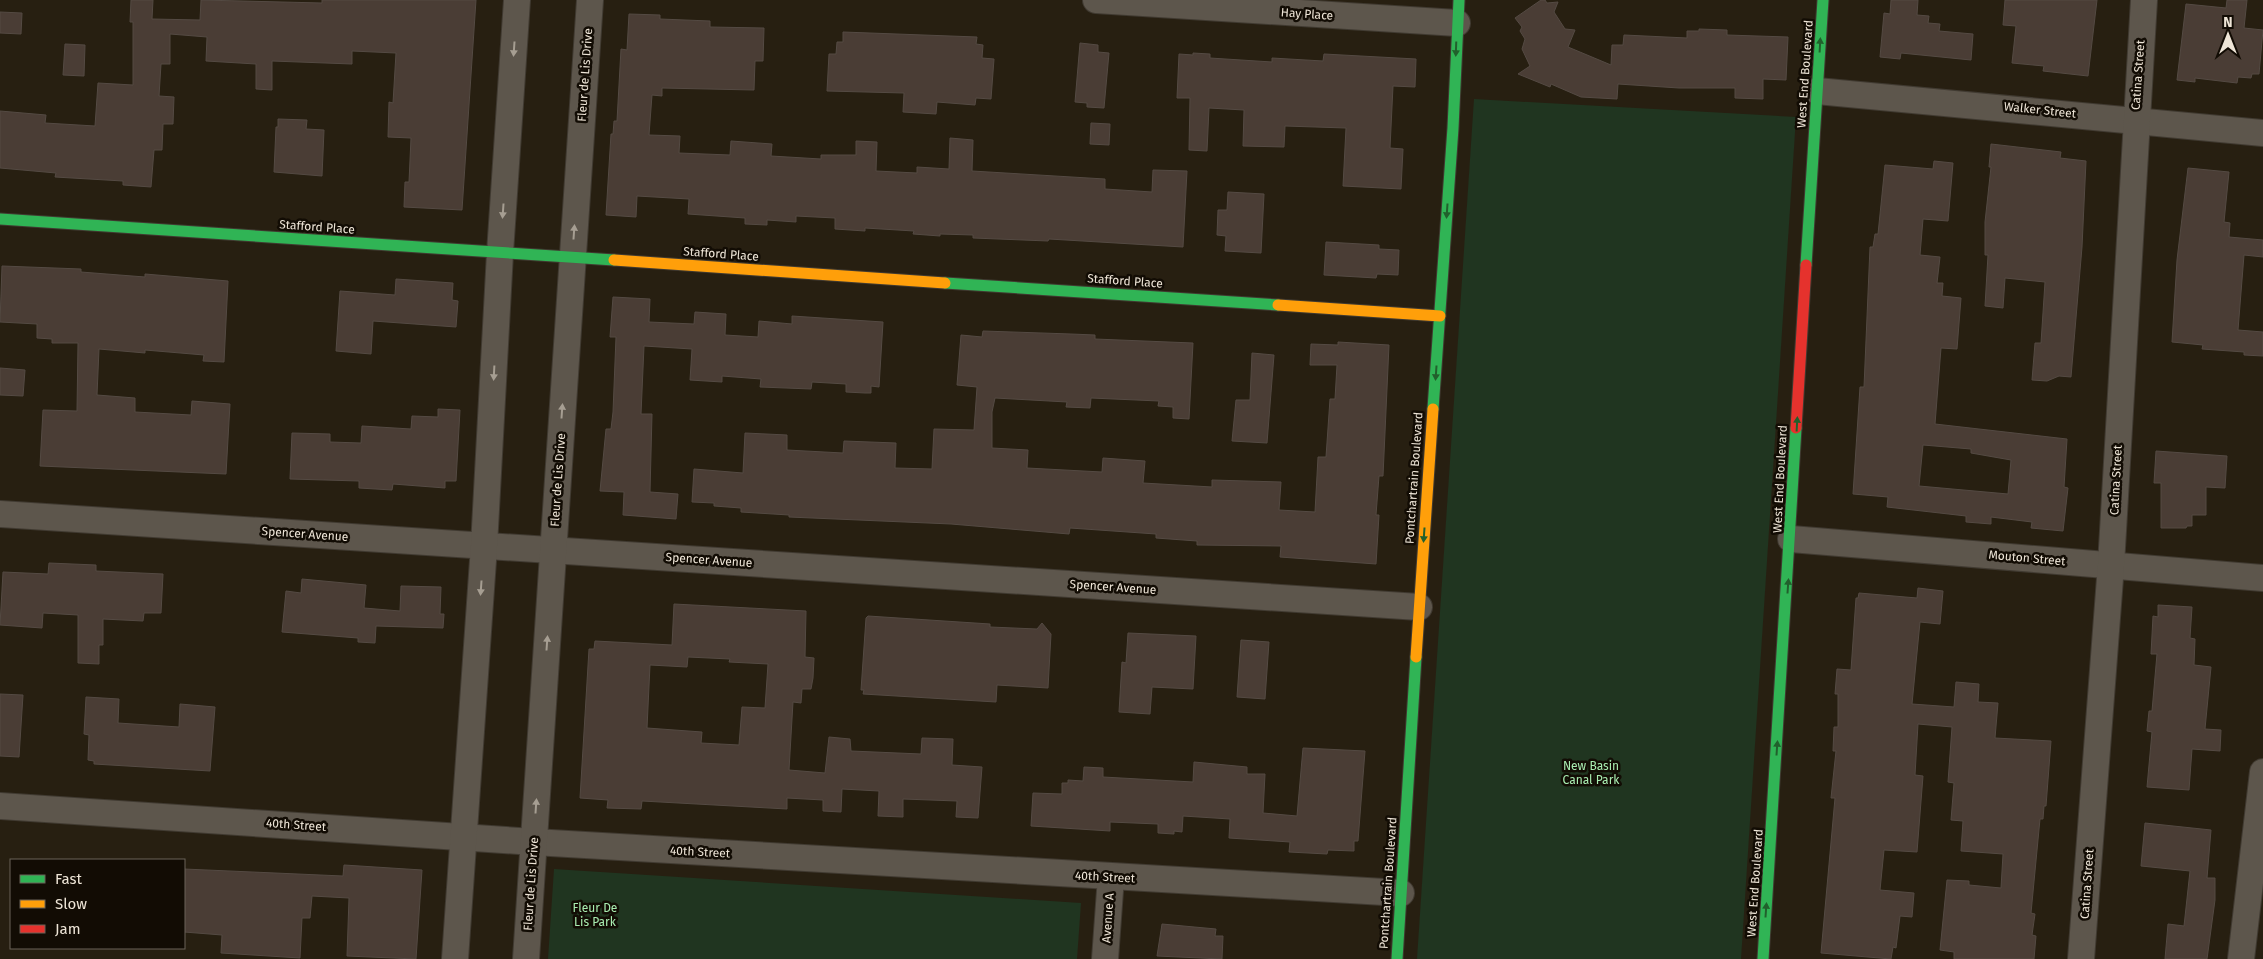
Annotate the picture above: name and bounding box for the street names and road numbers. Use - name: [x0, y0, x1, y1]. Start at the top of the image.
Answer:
- street label: Hay Place: [1280, 5, 1334, 23]
- street label: West End Boulevard: [1794, 20, 1816, 128]
- street label: Fleur de Lis Drive: [575, 28, 595, 122]
- street label: Catina Street: [2129, 39, 2147, 110]
- street label: Walker Street: [2003, 99, 2077, 121]
- street label: Stafford Place: [279, 217, 355, 237]
- street label: Stafford Place: [683, 244, 759, 264]
- street label: Stafford Place: [1087, 271, 1163, 291]
- street label: Pontchartrain Boulevard: [1402, 412, 1426, 544]
- street label: West End Boulevard: [1770, 425, 1790, 533]
- street label: Fleur de Lis Drive: [548, 433, 568, 527]
- street label: Catina Street: [2107, 444, 2125, 515]
- street label: Spencer Avenue: [261, 524, 349, 544]
- street label: Mouton Street: [1988, 548, 2067, 568]
- street label: Spencer Avenue: [665, 550, 753, 570]
- street label: Spencer Avenue: [1069, 577, 1157, 597]
- street label: 40th Street: [265, 816, 327, 834]
- street label: Pontchartrain Boulevard: [1376, 817, 1400, 949]
- street label: West End Boulevard: [1744, 829, 1766, 937]
- street label: Fleur de Lis Drive: [521, 837, 541, 931]
- street label: 40th Street: [670, 843, 731, 861]
- street label: Catina Street: [2078, 848, 2096, 919]
- street label: 40th Street: [1075, 868, 1136, 886]
- street label: Avenue A: [1099, 893, 1117, 943]

